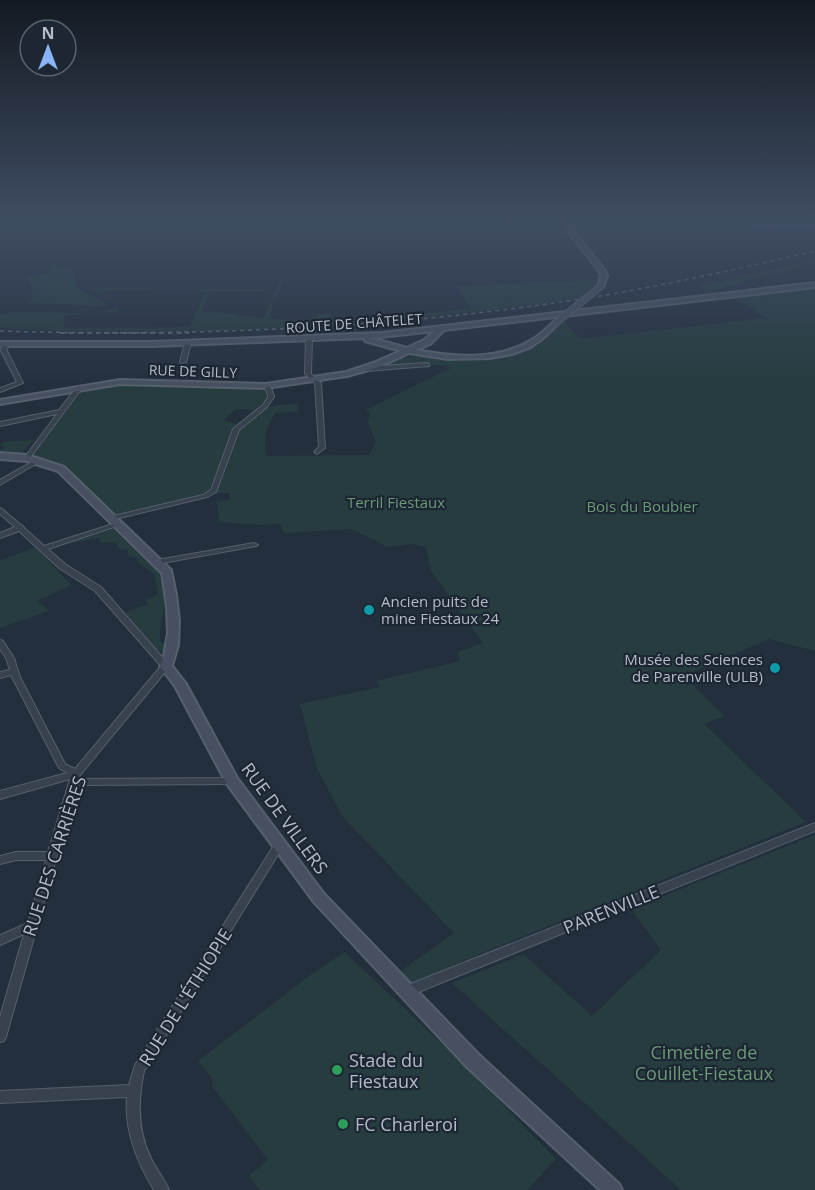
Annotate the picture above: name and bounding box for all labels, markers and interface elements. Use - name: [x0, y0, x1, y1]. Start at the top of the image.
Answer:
- north arrow: [18, 18, 78, 78]
- text: N: [41, 22, 55, 44]
- street label: ROUTE DE CHÂTELET: [285, 309, 423, 337]
- street label: RUE DE GILLY: [149, 360, 238, 382]
- park label: Terril Fiestaux: [347, 492, 445, 512]
- park label: Bois du Boubier: [586, 496, 698, 516]
- place label: Ancien puits de mine Fiestaux 24: [381, 591, 499, 628]
- marker: Ancien puits de mine Fiestaux 24: [362, 603, 376, 617]
- place label: Musée des Sciences de Parenville (ULB): [624, 649, 763, 686]
- marker: Musée des Sciences de Parenville (ULB): [768, 661, 782, 675]
- street label: RUE DE VILLERS: [236, 757, 334, 879]
- street label: RUE DES CARRIÈRES: [17, 773, 91, 939]
- street label: PARENVILLE: [559, 879, 663, 939]
- street label: RUE DE L'ÉTHIOPIE: [133, 924, 237, 1070]
- park label: Cimetière de Couillet-Fiestaux: [635, 1040, 774, 1085]
- place label: Stade du Fiestaux: [349, 1048, 423, 1093]
- marker: Stade du Fiestaux: [330, 1063, 344, 1077]
- place label: FC Charleroi: [355, 1112, 457, 1136]
- marker: FC Charleroi: [336, 1117, 350, 1131]

